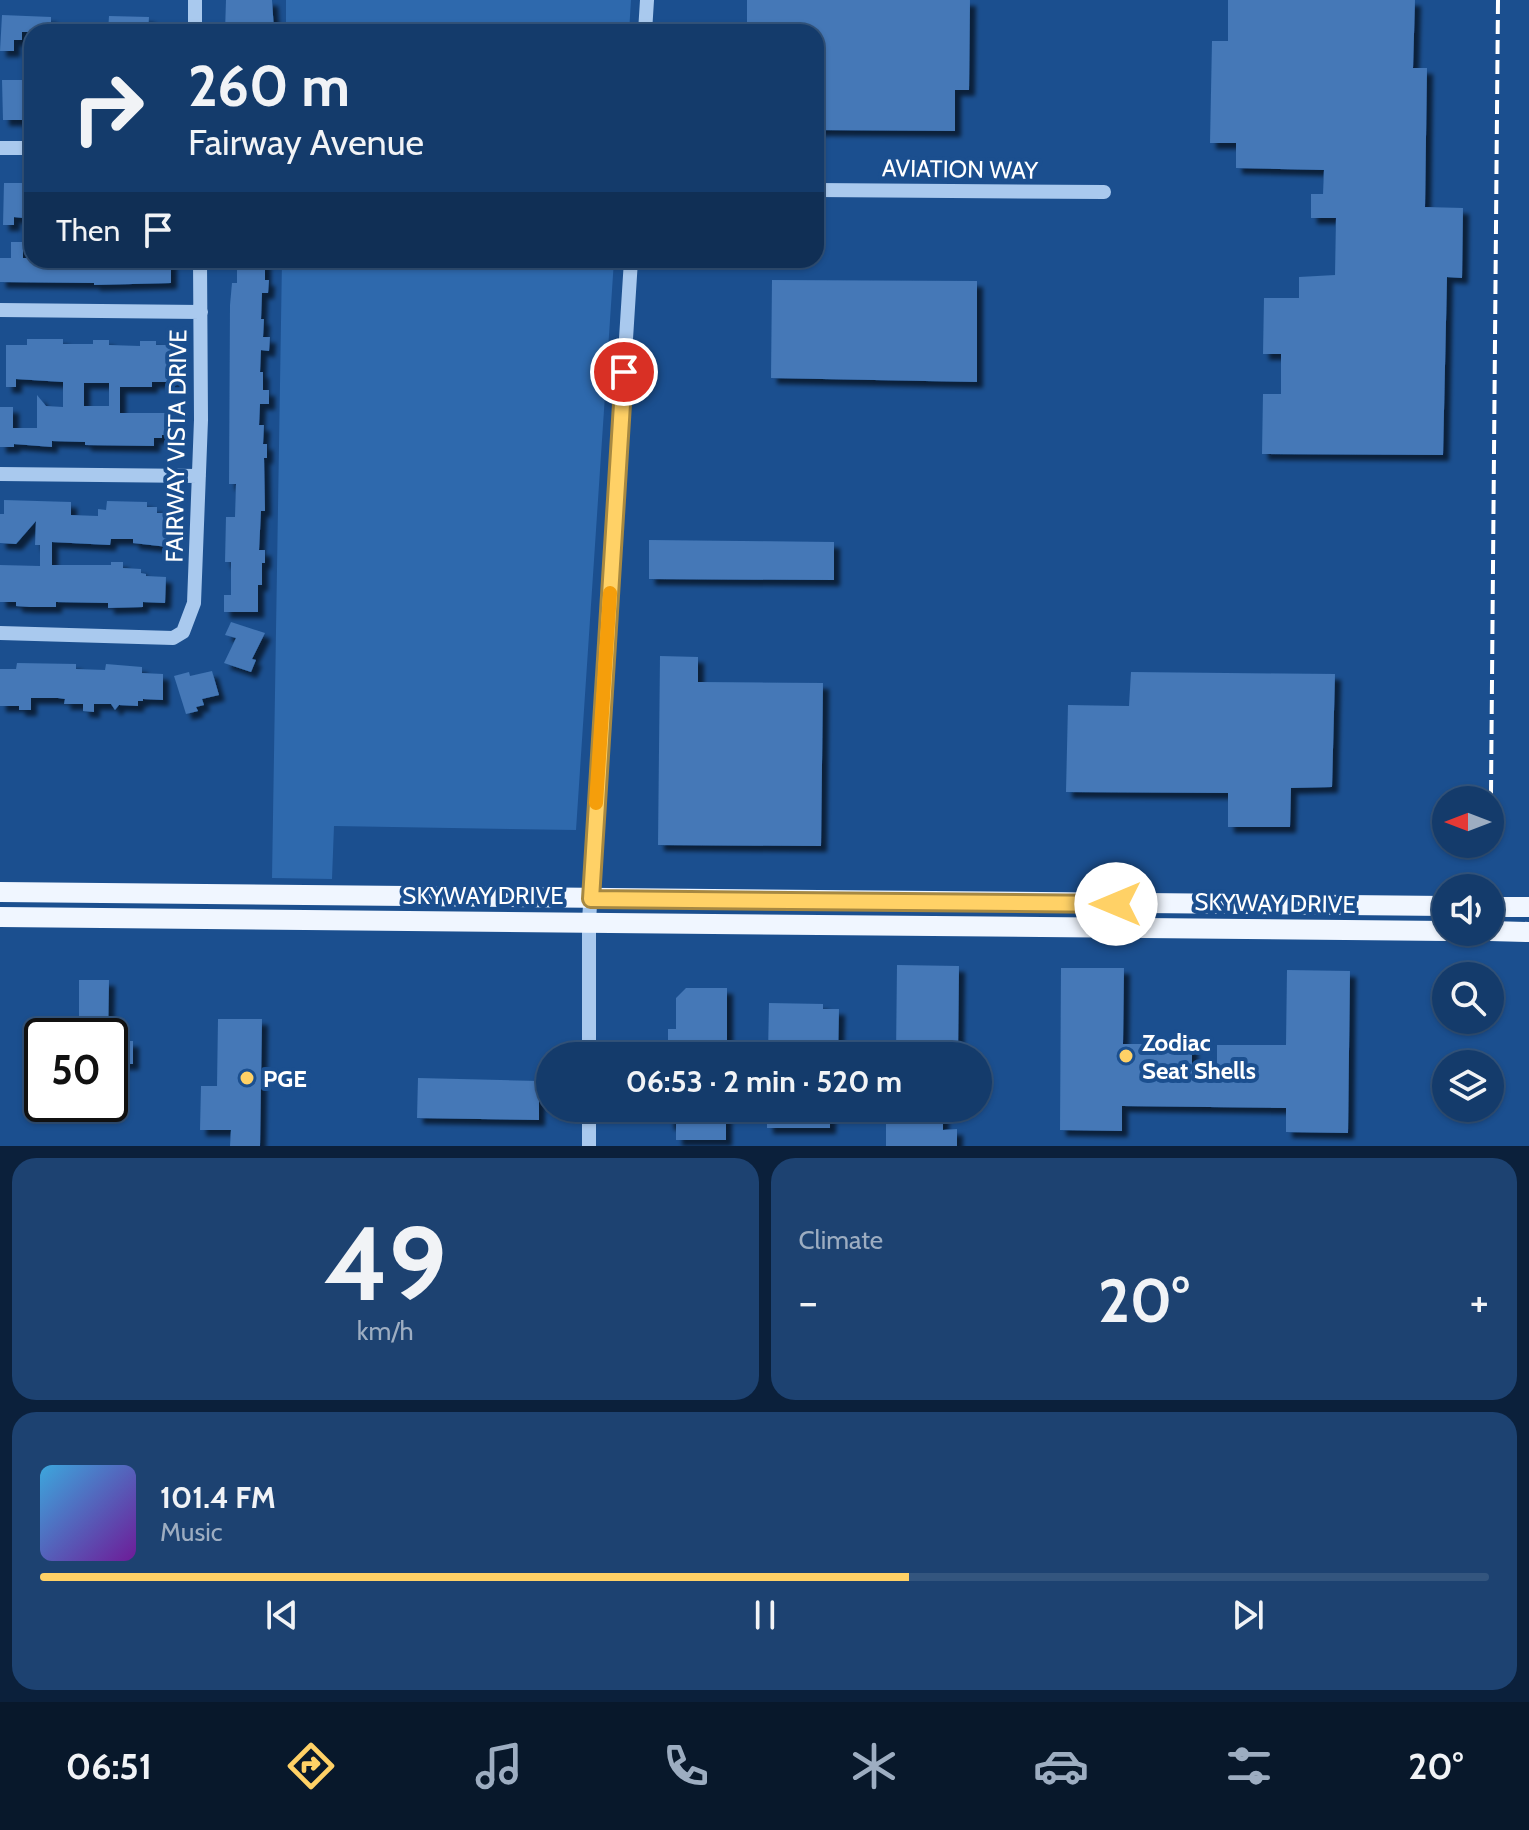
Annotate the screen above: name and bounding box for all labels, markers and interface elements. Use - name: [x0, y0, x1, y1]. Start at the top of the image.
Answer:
- text: 260 m: [188, 52, 350, 120]
- icon: right: [56, 56, 160, 160]
- text: Fairway Avenue: [188, 120, 424, 164]
- street label: AVIATION WAY: [882, 153, 1039, 185]
- icon: arrive: [136, 208, 180, 252]
- text: Then: [56, 212, 120, 249]
- street label: FAIRWAY VISTA DRIVE: [159, 329, 193, 563]
- pin: [590, 338, 658, 406]
- icon: arrive: [602, 350, 646, 394]
- north arrow: [1432, 786, 1504, 858]
- map controls: [1432, 786, 1504, 1122]
- position arrow: [1074, 862, 1158, 946]
- button: sound: [1432, 874, 1504, 946]
- street label: SKYWAY DRIVE: [402, 881, 564, 910]
- street label: SKYWAY DRIVE: [1194, 887, 1356, 919]
- button: search: [1432, 962, 1504, 1034]
- speed limit sign: 50: [24, 1018, 128, 1122]
- place label: Zodiac Seat Shells: [1142, 1028, 1256, 1085]
- marker: Zodiac Seat Shells: [1117, 1047, 1135, 1065]
- button: layers: [1432, 1050, 1504, 1122]
- text: 06:53 · 2 min · 520 m: [626, 1063, 902, 1100]
- place label: PGE: [263, 1064, 307, 1093]
- marker: PGE: [238, 1069, 256, 1087]
- text: 49: [324, 1200, 447, 1326]
- text: Climate: [799, 1224, 883, 1256]
- text: 20°: [1098, 1264, 1189, 1337]
- text: −: [799, 1275, 818, 1328]
- text: +: [1470, 1275, 1489, 1328]
- text: km/h: [357, 1315, 414, 1347]
- text: 101.4 FM: [160, 1479, 276, 1516]
- text: Music: [160, 1516, 223, 1548]
- icon: previous: [260, 1593, 304, 1637]
- icon: pause: [743, 1593, 787, 1637]
- icon: next: [1226, 1593, 1270, 1637]
- icon: directions: [283, 1738, 339, 1794]
- icon: music: [471, 1738, 527, 1794]
- icon: phone: [658, 1738, 714, 1794]
- icon: climate: [846, 1738, 902, 1794]
- icon: car: [1033, 1738, 1089, 1794]
- icon: filters: [1221, 1738, 1277, 1794]
- text: 06:51: [66, 1744, 152, 1788]
- text: 20°: [1408, 1744, 1463, 1788]

